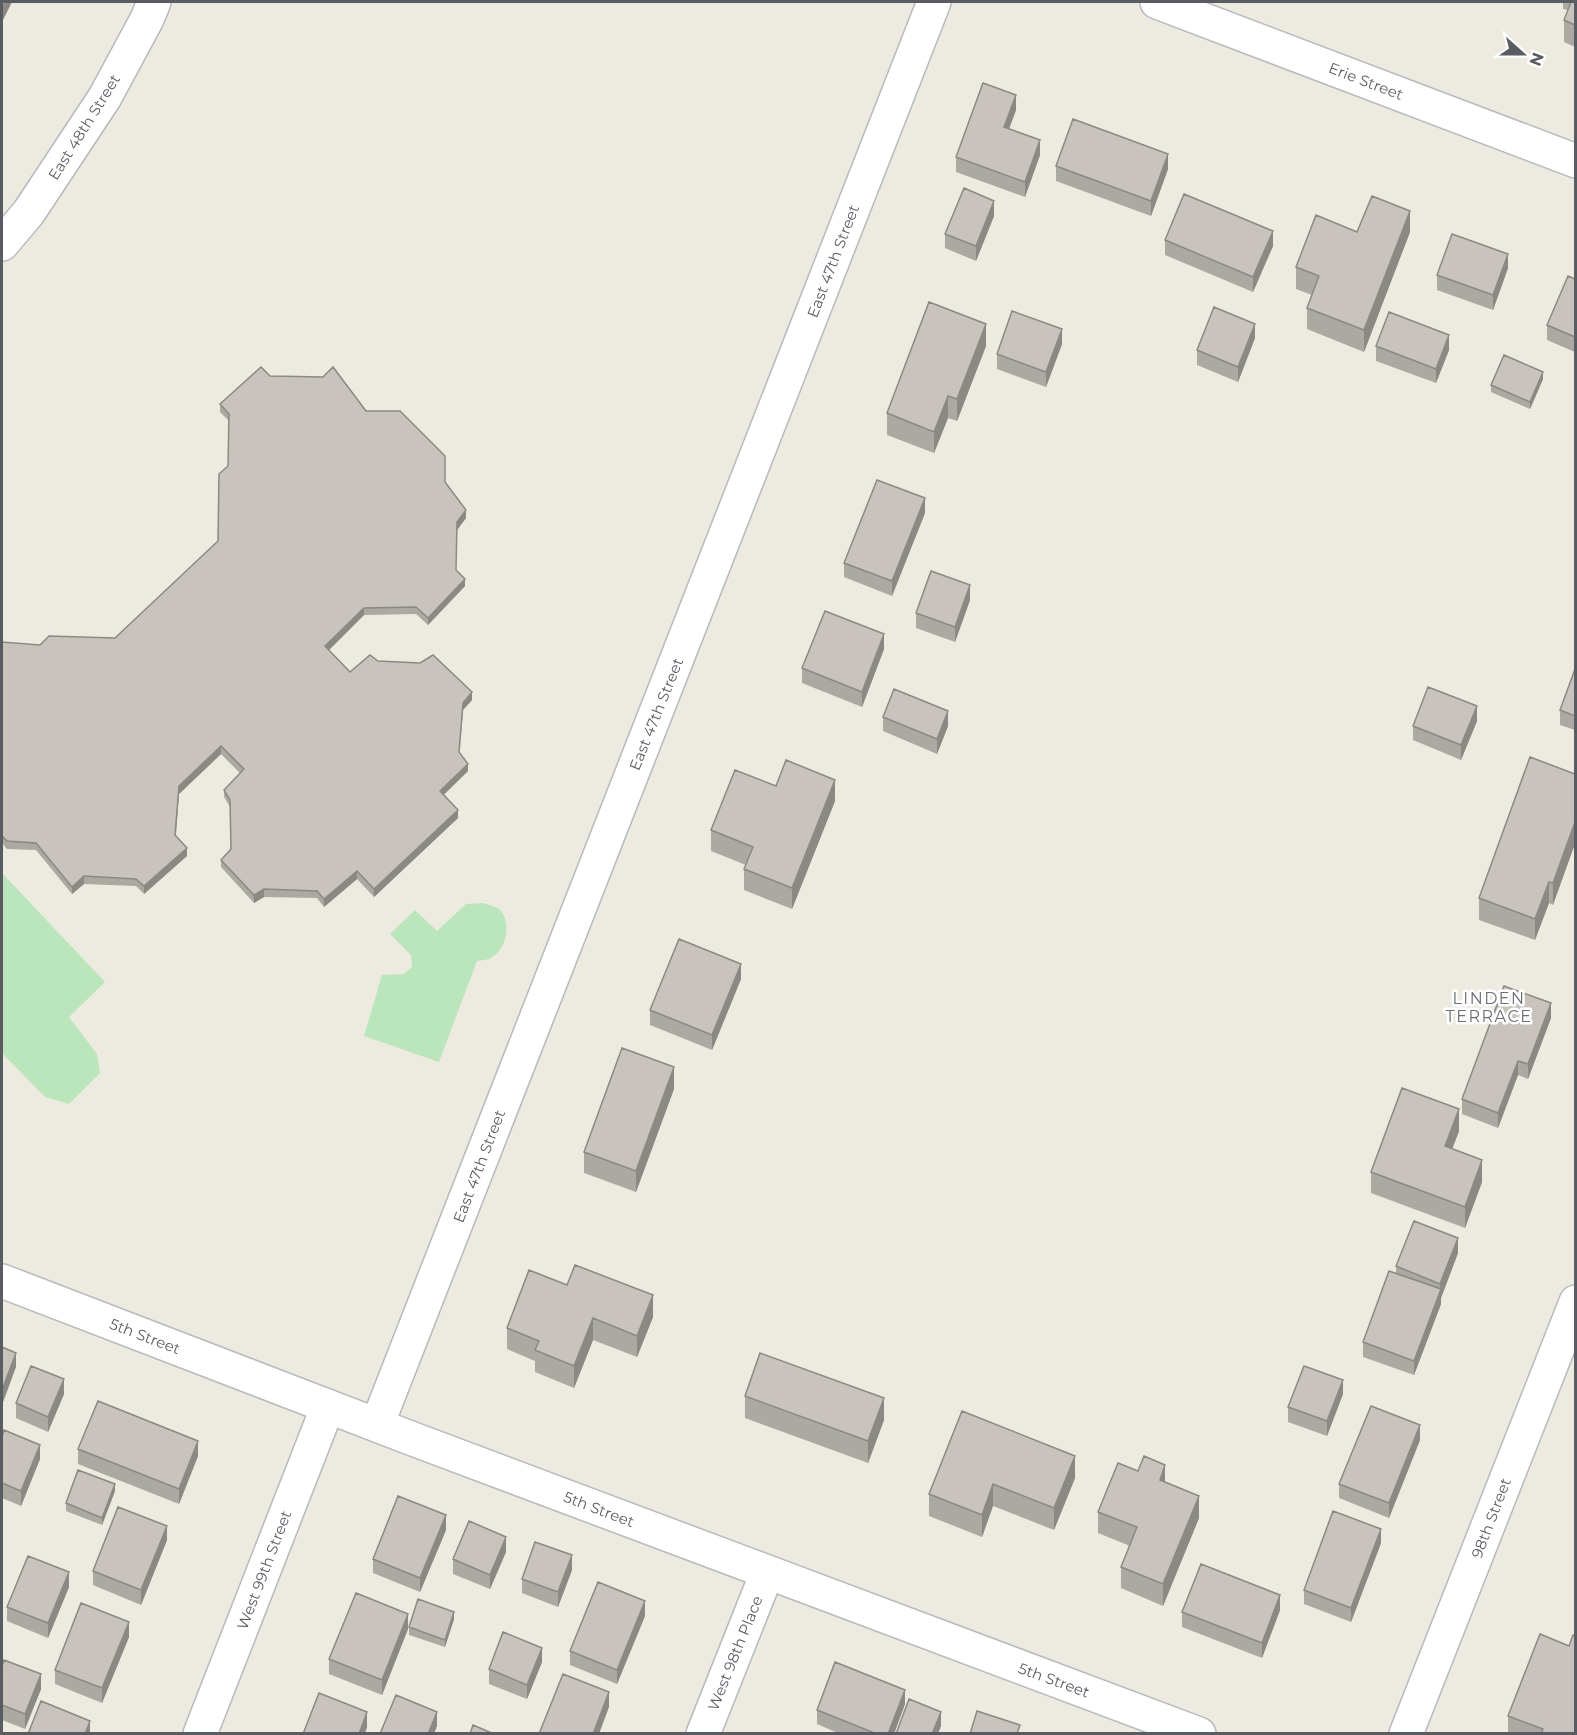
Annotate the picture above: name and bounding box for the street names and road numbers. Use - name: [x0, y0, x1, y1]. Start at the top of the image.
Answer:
- street label: Erie Street: [1326, 58, 1406, 104]
- street label: East 48th Street: [44, 71, 124, 183]
- street label: East 47th Street: [803, 202, 863, 320]
- street label: East 47th Street: [625, 655, 687, 773]
- street label: East 47th Street: [449, 1107, 509, 1225]
- street label: 5th Street: [107, 1314, 183, 1358]
- street label: 98th Street: [1467, 1475, 1515, 1561]
- street label: 5th Street: [561, 1487, 637, 1531]
- street label: West 99th Street: [233, 1508, 295, 1632]
- street label: West 98th Place: [703, 1593, 767, 1713]
- street label: 5th Street: [1016, 1658, 1092, 1702]

